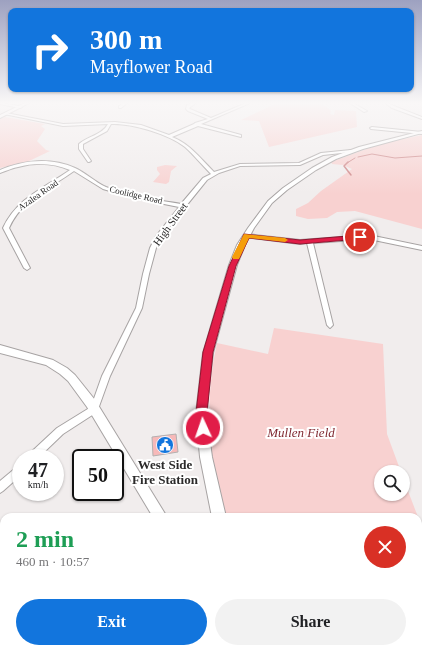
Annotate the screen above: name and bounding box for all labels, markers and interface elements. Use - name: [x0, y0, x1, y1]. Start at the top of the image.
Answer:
- icon: right: [24, 24, 76, 76]
- text: 300 m: [90, 24, 162, 55]
- text: Mayflower Road: [90, 57, 212, 77]
- street label: Azalea Road: [16, 177, 60, 212]
- street label: Coolidge Road: [108, 184, 164, 206]
- street label: High Street: [150, 200, 190, 248]
- pin: [343, 220, 377, 254]
- icon: arrive: [349, 226, 371, 248]
- position arrow: [182, 407, 224, 449]
- park label: Mullen Field: [266, 425, 335, 440]
- public building icon: West Side Fire Station: [155, 435, 175, 455]
- speed limit sign: 50: [72, 449, 124, 501]
- place label: West Side Fire Station: [132, 457, 199, 487]
- text: 47: [28, 459, 48, 481]
- map controls: [374, 465, 410, 501]
- button: search: [374, 465, 410, 501]
- text: km/h: [28, 479, 48, 490]
- text: 2 min: [16, 526, 74, 552]
- button: close: [364, 526, 406, 568]
- text: 460 m · 10:57: [16, 554, 89, 569]
- button: Exit: [16, 599, 207, 645]
- button: Share: [215, 599, 406, 645]

